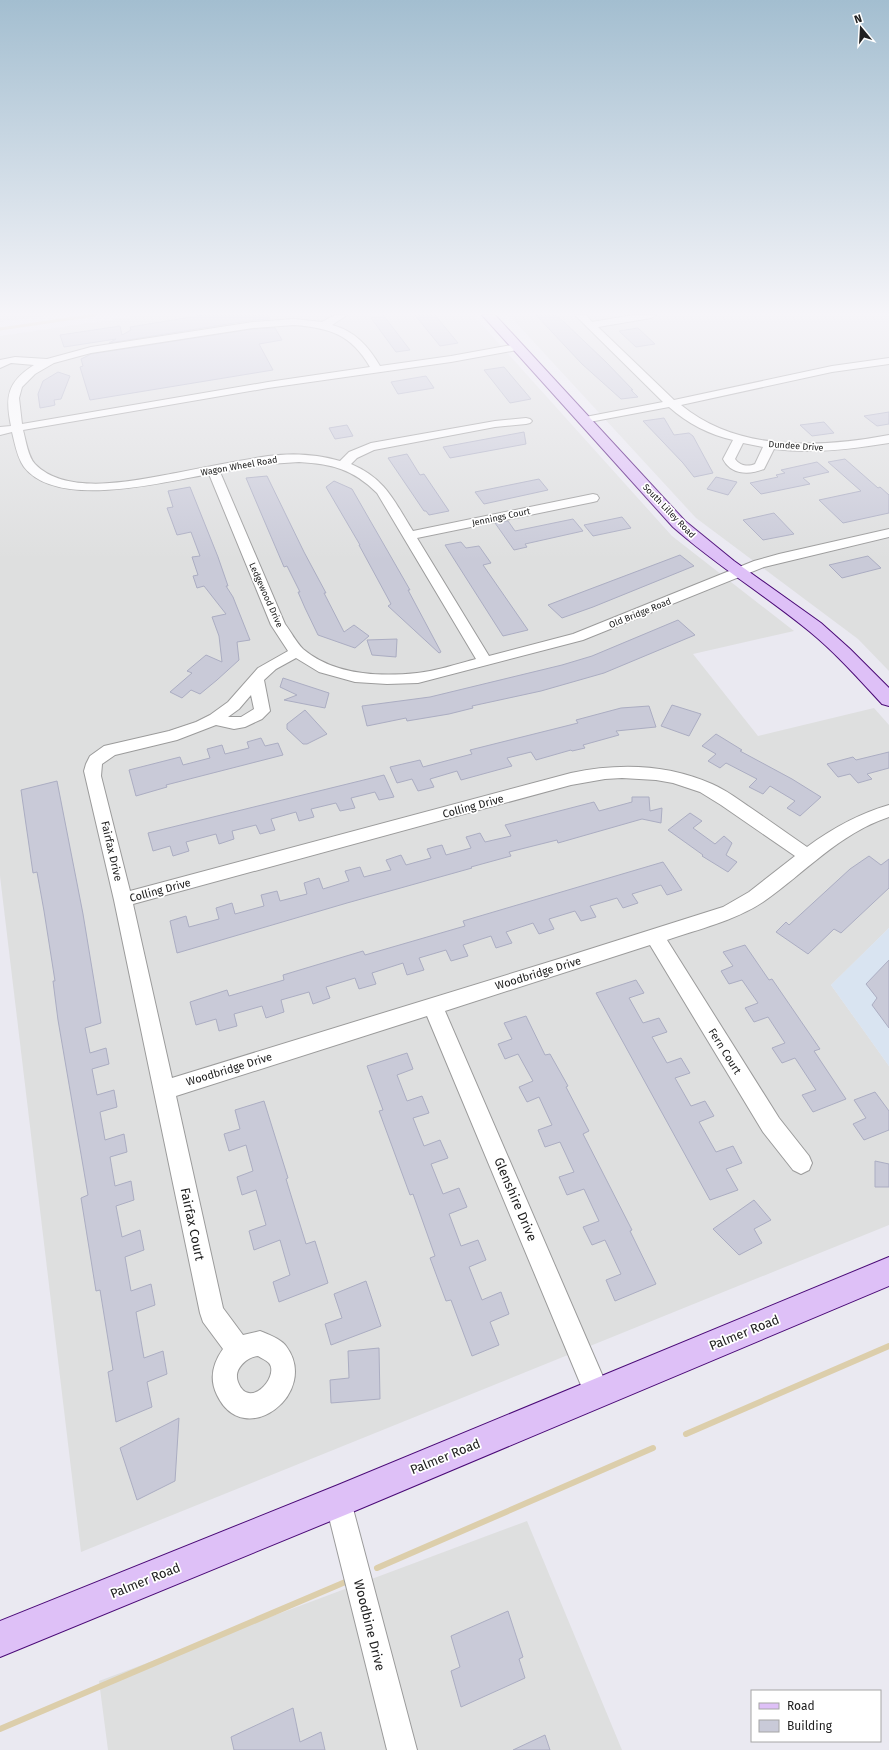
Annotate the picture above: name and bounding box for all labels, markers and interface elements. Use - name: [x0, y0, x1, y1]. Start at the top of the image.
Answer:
- north arrow: [841, 8, 881, 48]
- text: N: [853, 12, 864, 26]
- street label: Dundee Drive: [768, 439, 824, 453]
- street label: Wagon Wheel Road: [200, 454, 278, 478]
- street label: South Lilley Road: [641, 482, 697, 540]
- street label: Jennings Court: [471, 506, 532, 528]
- street label: Ledgewood Drive: [247, 561, 285, 629]
- street label: Old Bridge Road: [608, 596, 672, 630]
- street label: Colling Drive: [441, 792, 505, 821]
- street label: Fairfax Drive: [98, 820, 125, 883]
- street label: Colling Drive: [128, 876, 192, 905]
- street label: Woodbridge Drive: [494, 954, 583, 993]
- street label: Fern Court: [705, 1026, 744, 1077]
- street label: Woodbridge Drive: [185, 1050, 274, 1089]
- street label: Glenshire Drive: [491, 1155, 540, 1243]
- street label: Fairfax Court: [177, 1186, 208, 1262]
- street label: Palmer Road: [707, 1312, 781, 1353]
- street label: Palmer Road: [408, 1436, 482, 1477]
- street label: Palmer Road: [108, 1560, 182, 1601]
- street label: Woodbine Drive: [351, 1578, 388, 1672]
- legend: [751, 1690, 881, 1742]
- text: Road: [787, 1699, 815, 1713]
- text: Building: [787, 1719, 833, 1733]

